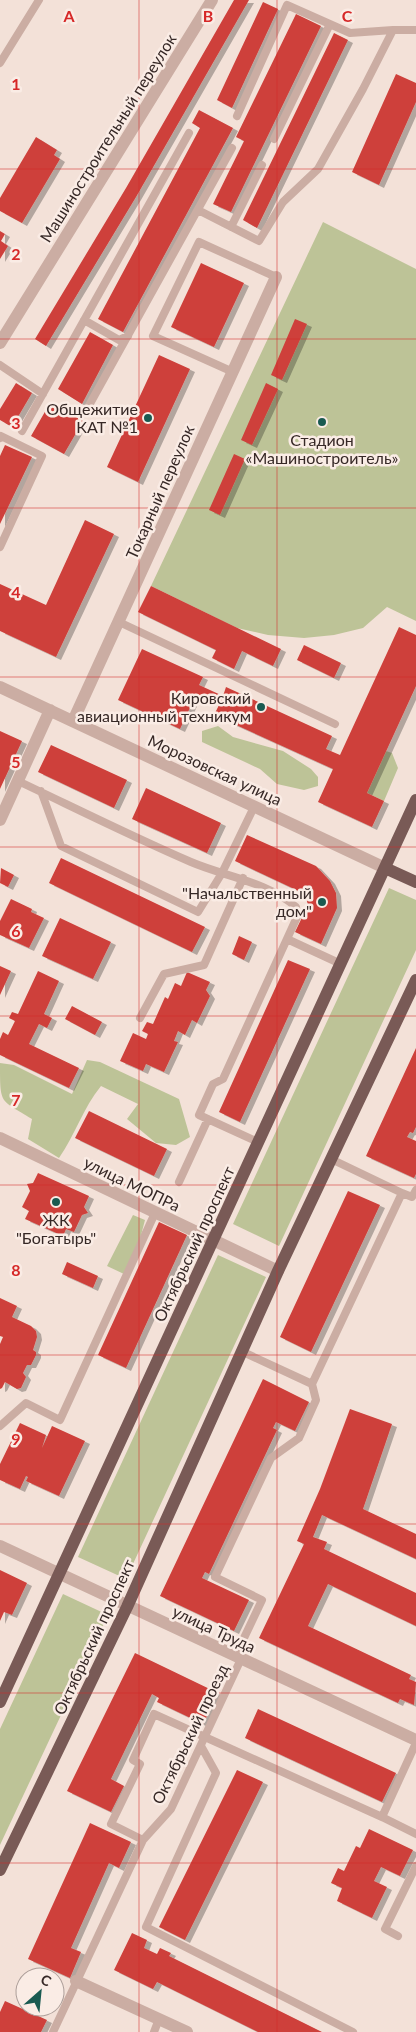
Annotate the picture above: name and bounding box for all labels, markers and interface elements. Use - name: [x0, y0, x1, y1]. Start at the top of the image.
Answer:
- text: A: [62, 6, 75, 25]
- text: B: [203, 6, 213, 25]
- text: C: [342, 6, 353, 25]
- street label: Машиностроительный переулок: [35, 29, 180, 245]
- text: 1: [11, 74, 21, 93]
- text: 2: [11, 244, 21, 263]
- place label: Общежитие КАТ №1: [46, 399, 138, 436]
- marker: Общежитие КАТ №1: [142, 412, 154, 424]
- text: 3: [11, 413, 21, 432]
- marker: Стадион «Машиностроитель»: [316, 416, 328, 428]
- street label: Токарный переулок: [121, 421, 198, 562]
- place label: Стадион «Машиностроитель»: [246, 430, 399, 467]
- text: 4: [11, 582, 21, 601]
- place label: Кировский авиационный техникум: [77, 688, 251, 725]
- marker: Кировский авиационный техникум: [255, 701, 267, 713]
- street label: Морозовская улица: [145, 730, 285, 809]
- text: 5: [11, 752, 21, 771]
- place label: "Начальственный дом": [182, 883, 312, 920]
- marker: "Начальственный дом": [316, 896, 328, 908]
- text: 6: [11, 921, 21, 940]
- text: 7: [11, 1090, 21, 1109]
- street label: улица МОПРа: [81, 1152, 183, 1215]
- street label: Октябрьский проспект: [149, 1163, 238, 1325]
- marker: ЖК "Богатырь": [50, 1196, 62, 1208]
- place label: ЖК "Богатырь": [16, 1210, 96, 1247]
- text: 8: [11, 1260, 21, 1279]
- text: 9: [11, 1429, 21, 1448]
- street label: Октябрьский проспект: [49, 1556, 138, 1718]
- street label: улица Труда: [170, 1601, 259, 1656]
- street label: Октябрьский проезд: [147, 1661, 232, 1807]
- north arrow: [15, 1967, 65, 2017]
- text: С: [38, 1970, 55, 1990]

